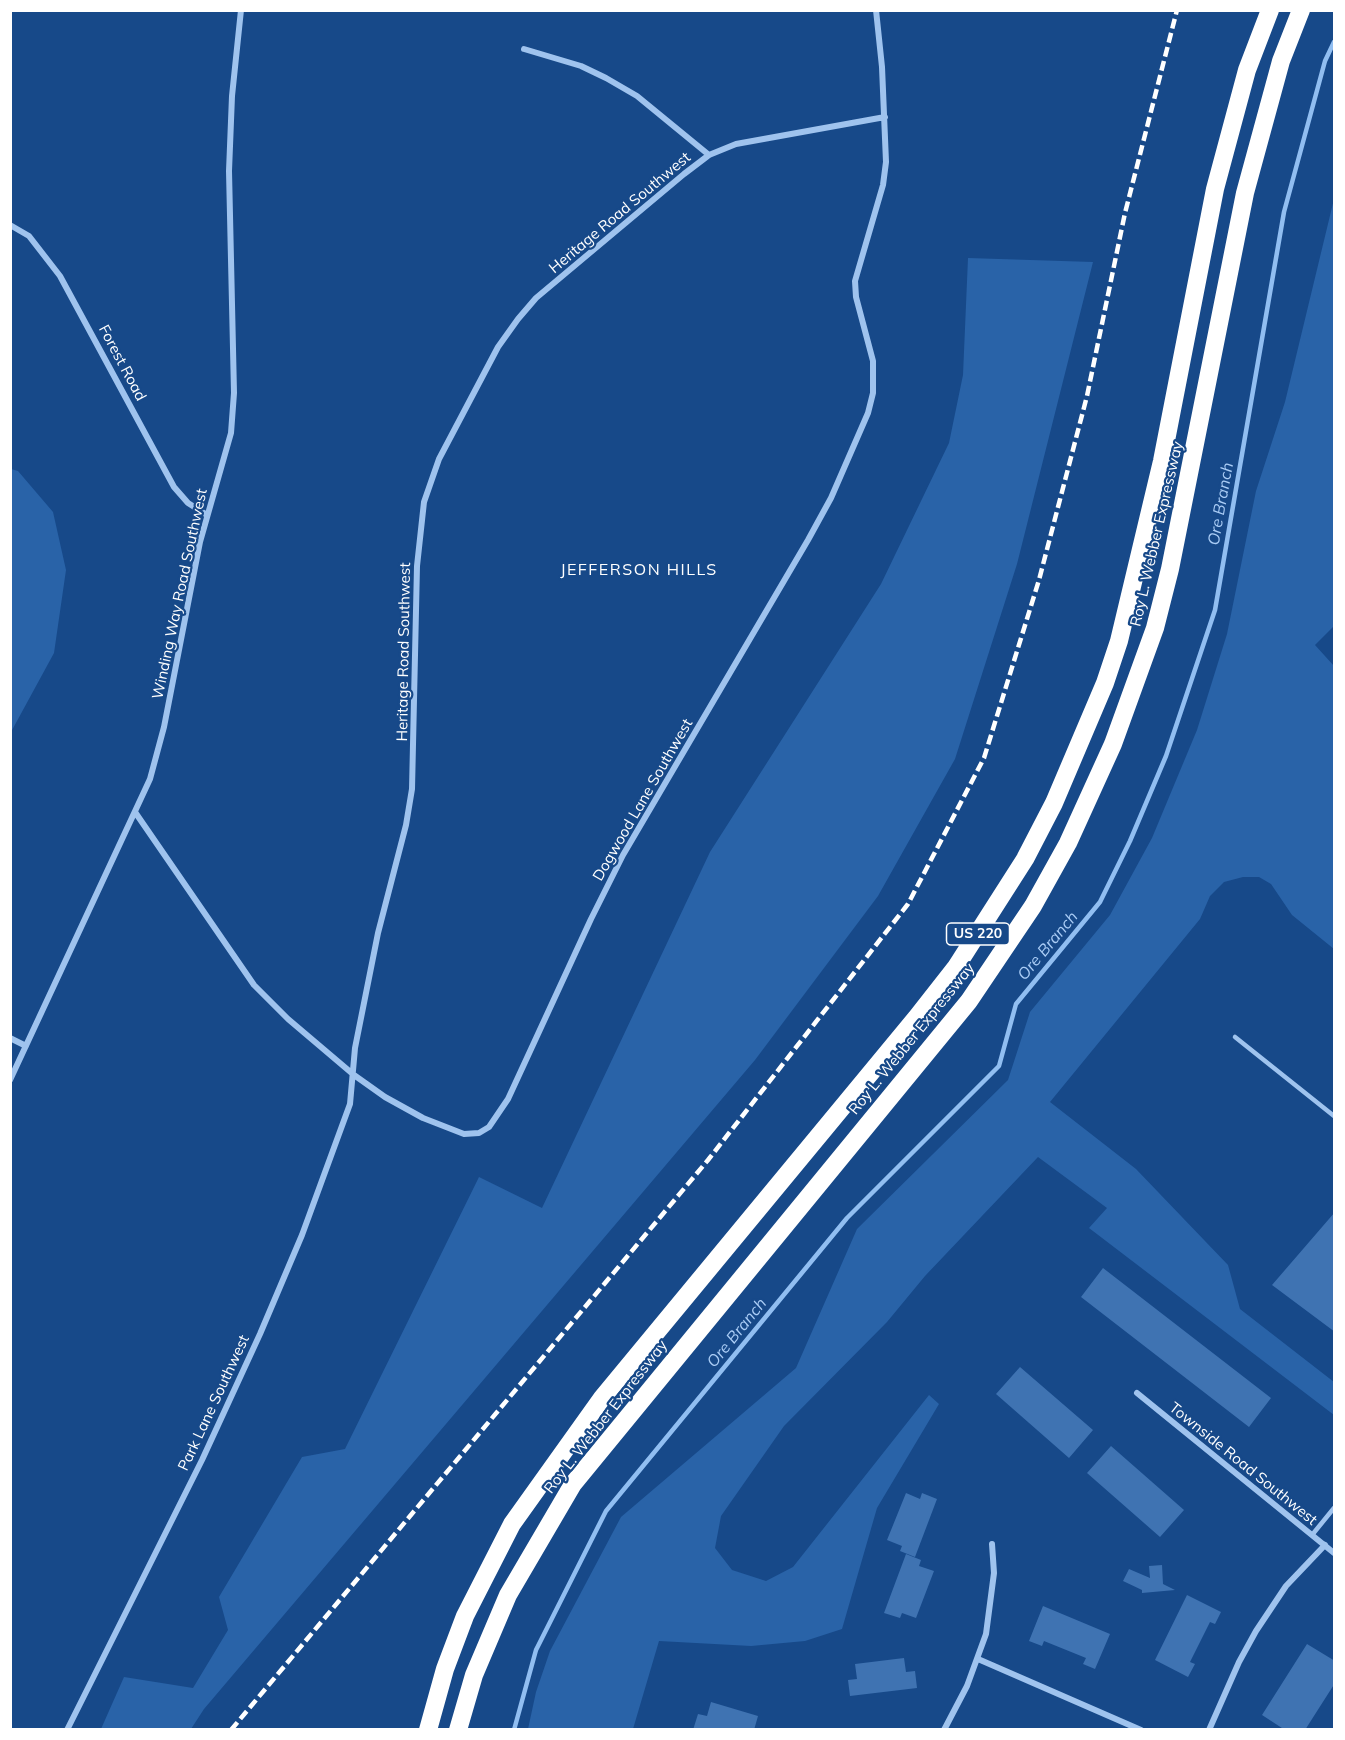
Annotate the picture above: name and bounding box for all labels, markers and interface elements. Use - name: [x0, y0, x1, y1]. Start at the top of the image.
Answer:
- street label: Heritage Road Southwest: [546, 149, 694, 277]
- street label: Forest Road: [94, 322, 150, 404]
- street label: Roy L. Webber Expressway: [1127, 440, 1187, 628]
- water label: Ore Branch: [1204, 461, 1238, 547]
- street label: Winding Way Road Southwest: [149, 487, 211, 701]
- district label: JEFFERSON HILLS: [560, 560, 718, 580]
- street label: Heritage Road Southwest: [393, 562, 415, 742]
- street label: Dogwood Lane Southwest: [589, 716, 697, 884]
- water label: Ore Branch: [1014, 908, 1082, 984]
- road number: US 220: [946, 923, 1010, 945]
- street label: Roy L. Webber Expressway: [845, 960, 979, 1118]
- water label: Ore Branch: [703, 1294, 771, 1372]
- street label: Park Lane Southwest: [175, 1332, 253, 1474]
- street label: Roy L. Webber Expressway: [541, 1337, 671, 1497]
- street label: Townside Road Southwest: [1165, 1399, 1321, 1529]

